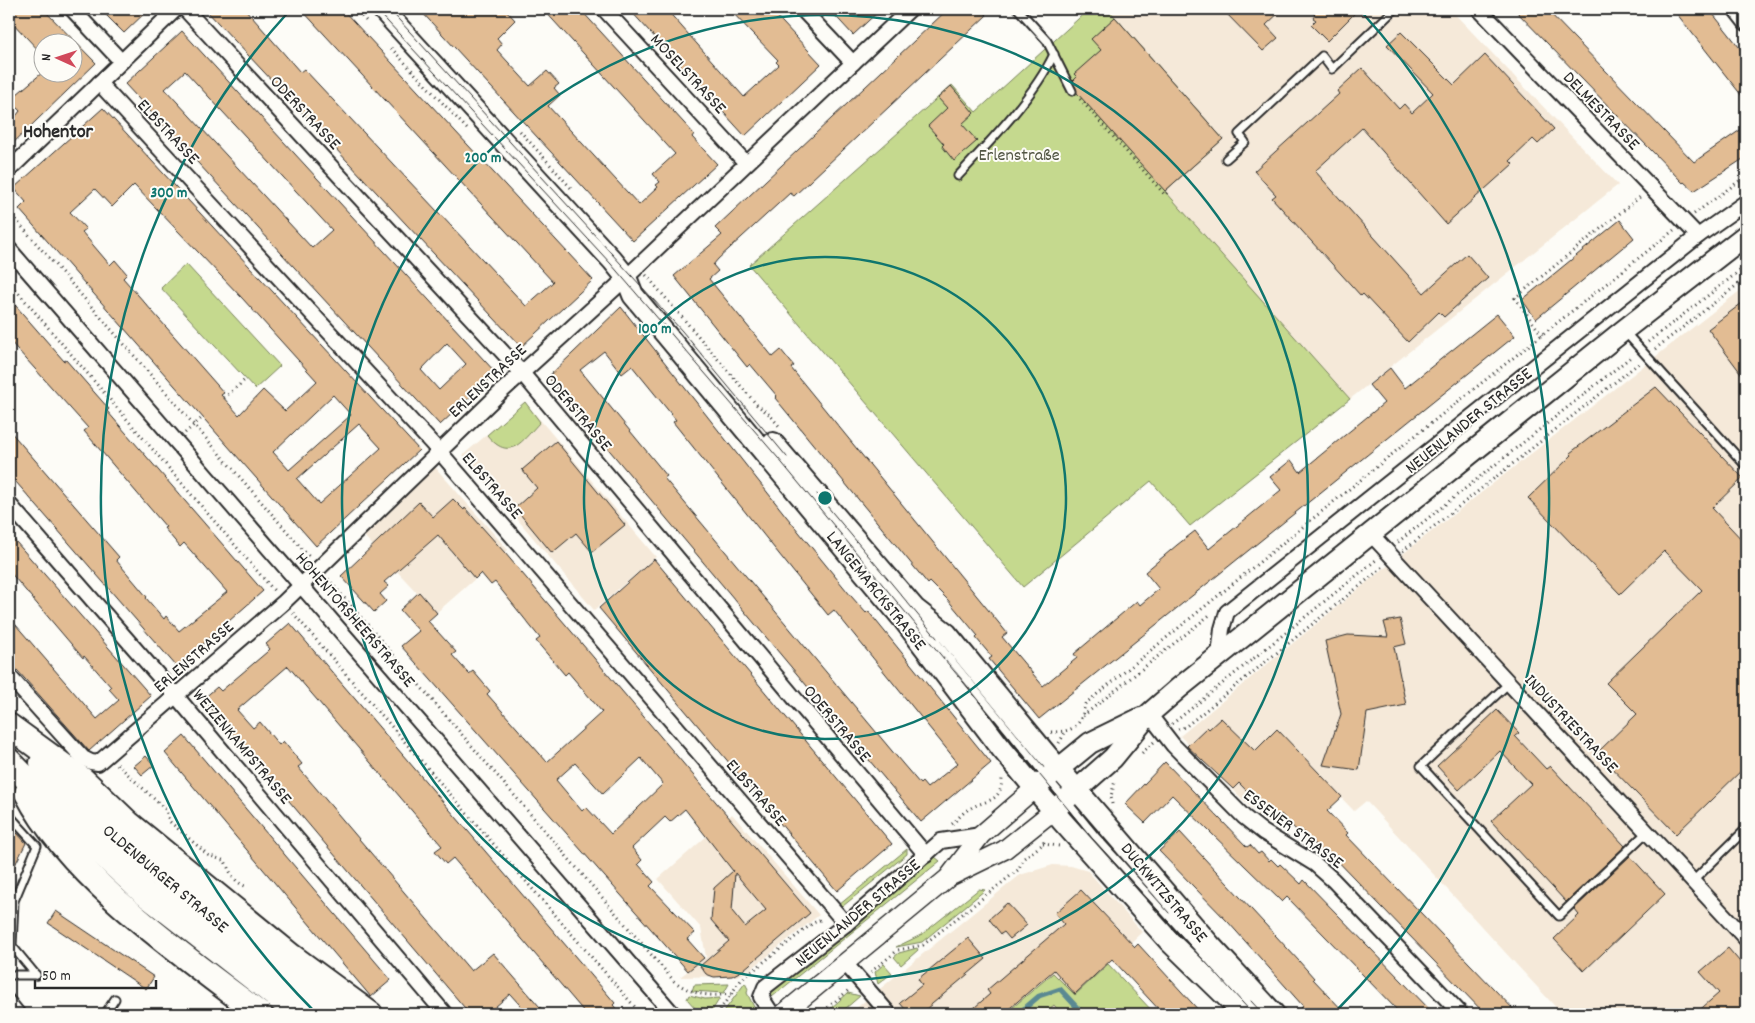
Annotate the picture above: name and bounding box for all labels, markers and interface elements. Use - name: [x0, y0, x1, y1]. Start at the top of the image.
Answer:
- street label: MOSELSTRASSE: [643, 29, 731, 121]
- north arrow: [32, 32, 82, 82]
- text: N: [37, 53, 57, 61]
- street label: DELMESTRASSE: [1556, 67, 1644, 157]
- street label: ODERSTRASSE: [263, 71, 345, 157]
- street label: ELBSTRASSE: [130, 94, 204, 171]
- district label: Hohentor: [23, 119, 94, 147]
- park label: Erlenstraße: [978, 144, 1060, 169]
- text: 200 m: [465, 148, 501, 170]
- text: 300 m: [151, 183, 187, 205]
- text: 100 m: [638, 319, 672, 341]
- street label: ERLENSTRASSE: [444, 339, 533, 425]
- street label: NEUENLANDER STRASSE: [1401, 363, 1538, 481]
- street label: ODERSTRASSE: [537, 369, 617, 458]
- street label: ELBSTRASSE: [455, 448, 527, 526]
- centre of rings: [816, 489, 834, 507]
- street label: LANGEMARCKSTRASSE: [819, 526, 931, 657]
- street label: HOHENTORSHEERSTRASSE: [288, 547, 420, 694]
- street label: ERLENSTRASSE: [149, 616, 240, 700]
- street label: INDUSTRIESTRASSE: [1517, 669, 1623, 780]
- street label: ODERSTRASSE: [796, 680, 876, 769]
- street label: WEIZENKAMPSTRASSE: [185, 685, 297, 811]
- street label: ELBSTRASSE: [719, 755, 791, 833]
- street label: ESSENER STRASSE: [1237, 784, 1348, 876]
- street label: OLDENBURGER STRASSE: [96, 820, 233, 940]
- street label: DUCKWITZSTRASSE: [1114, 838, 1213, 949]
- street label: NEUENLANDER STRASSE: [790, 854, 927, 974]
- scale bar: [35, 958, 156, 990]
- text: 50 m: [42, 966, 71, 988]

